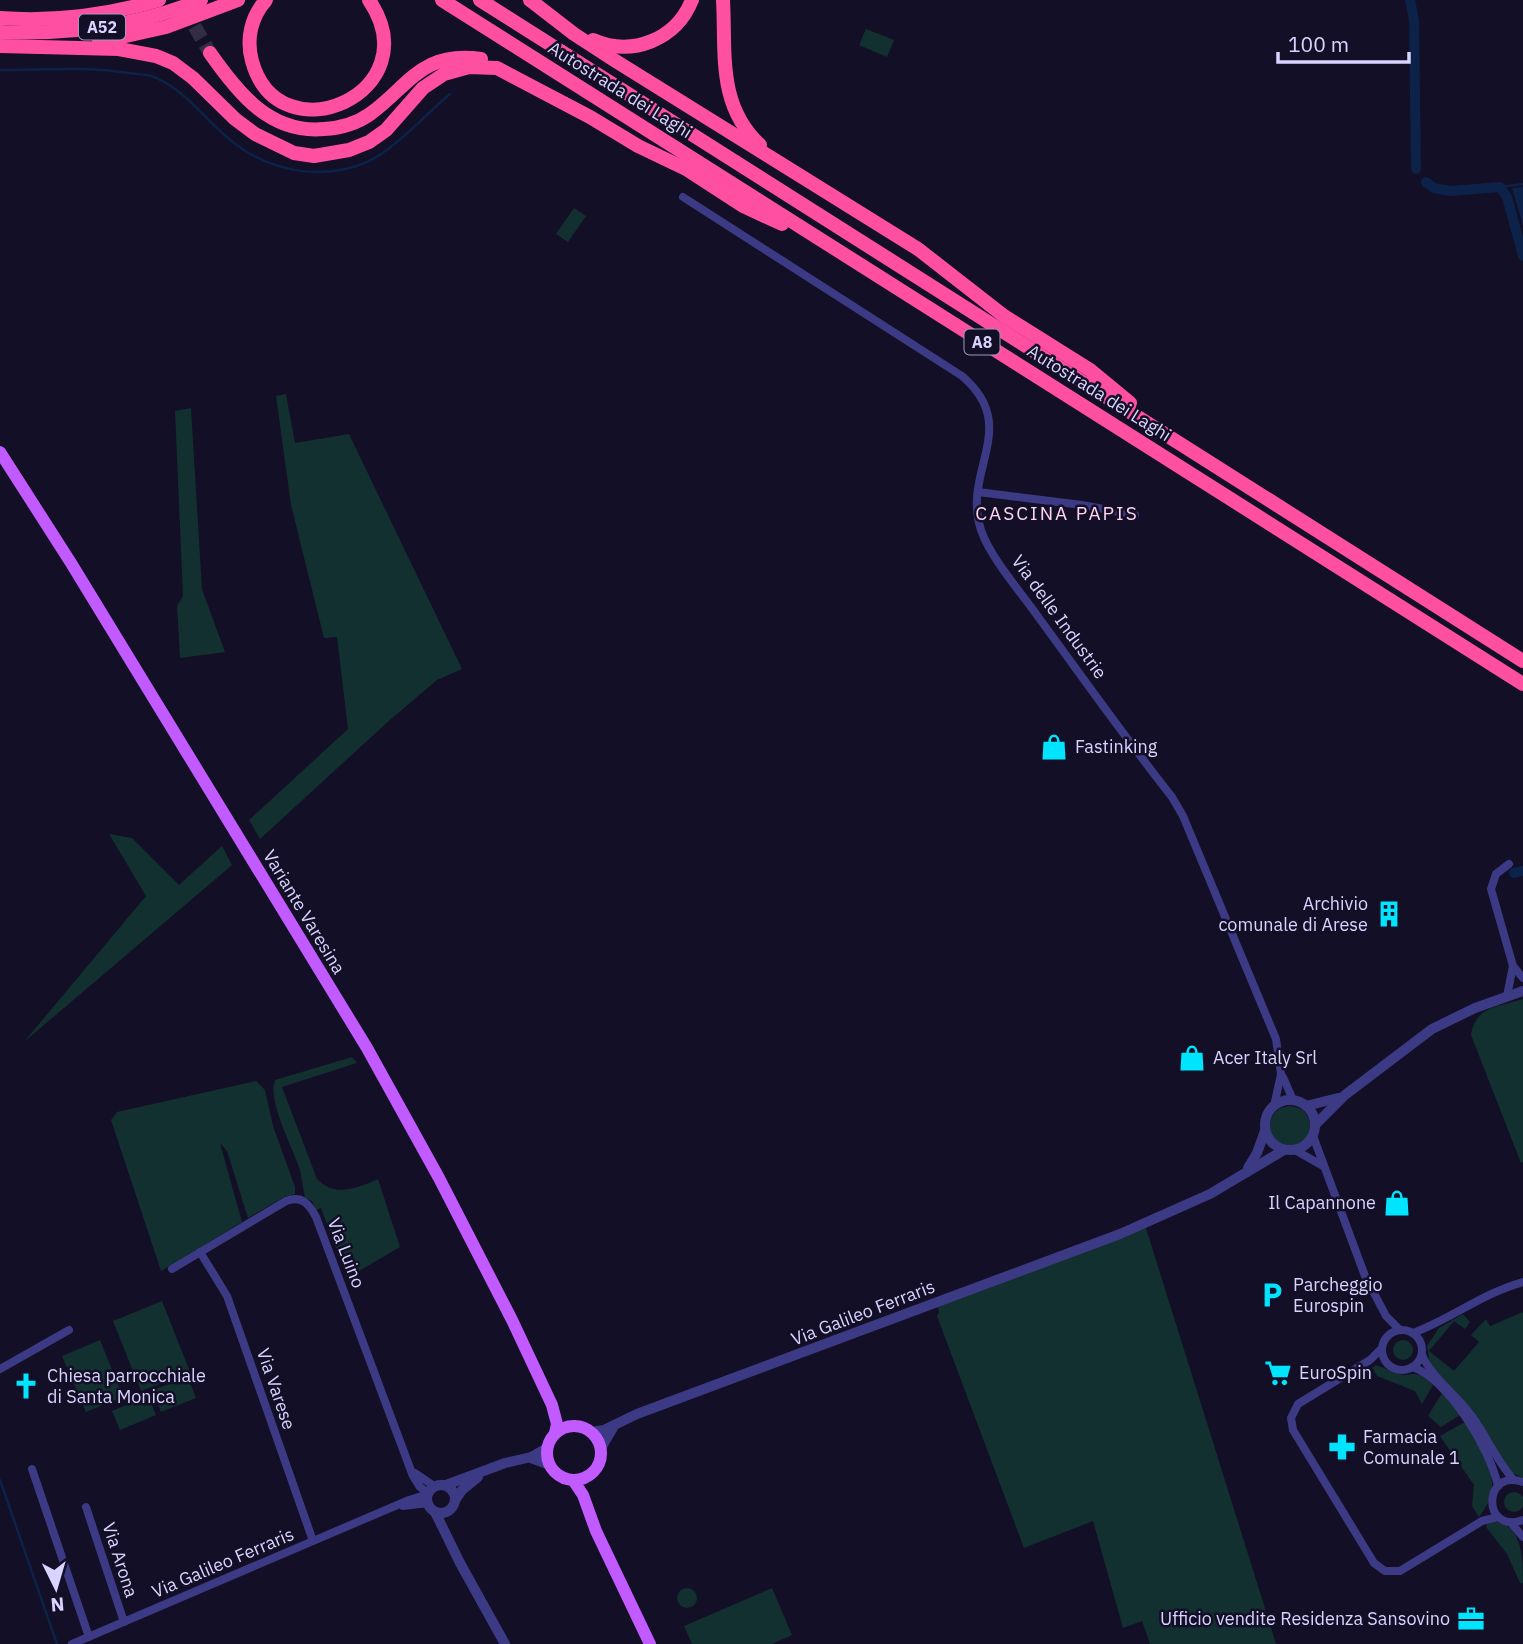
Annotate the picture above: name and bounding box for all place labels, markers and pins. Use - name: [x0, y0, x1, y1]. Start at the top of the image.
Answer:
- shop icon: Fastinking: [1039, 732, 1069, 762]
- place label: Fastinking: [1075, 735, 1158, 758]
- place label: Archivio comunale di Arese: [1218, 892, 1368, 936]
- building icon: Archivio comunale di Arese: [1374, 899, 1404, 929]
- shop icon: Acer Italy Srl: [1177, 1043, 1207, 1073]
- place label: Acer Italy Srl: [1213, 1046, 1317, 1069]
- shop icon: Il Capannone: [1382, 1188, 1412, 1218]
- place label: Il Capannone: [1268, 1191, 1376, 1214]
- place label: Parcheggio Eurospin: [1293, 1273, 1383, 1317]
- parking icon: Parcheggio Eurospin: [1257, 1280, 1287, 1310]
- supermarket icon: EuroSpin: [1263, 1358, 1293, 1388]
- place label: EuroSpin: [1299, 1361, 1372, 1384]
- place label: Chiesa parrocchiale di Santa Monica: [47, 1364, 206, 1408]
- church icon: Chiesa parrocchiale di Santa Monica: [11, 1371, 41, 1401]
- place label: Farmacia Comunale 1: [1363, 1425, 1460, 1469]
- pharmacy icon: Farmacia Comunale 1: [1327, 1432, 1357, 1462]
- office icon: Ufficio vendite Residenza Sansovino: [1456, 1604, 1486, 1634]
- place label: Ufficio vendite Residenza Sansovino: [1160, 1607, 1450, 1630]

